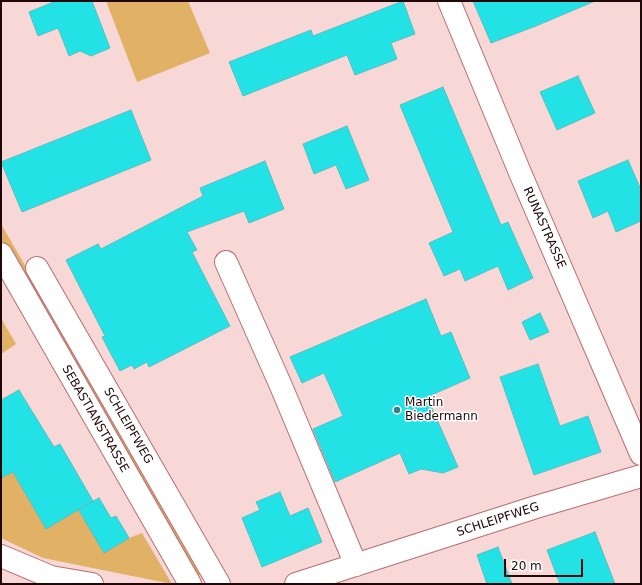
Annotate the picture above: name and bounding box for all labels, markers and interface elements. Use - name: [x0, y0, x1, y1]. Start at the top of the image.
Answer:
- street label: RUNASTRASSE: [519, 185, 569, 271]
- street label: SEBASTIANSTRASSE: [58, 363, 132, 475]
- street label: SCHLEIPFWEG: [100, 385, 156, 467]
- place label: Martin Biedermann: [405, 396, 478, 424]
- marker: Martin Biedermann: [392, 405, 402, 415]
- street label: SCHLEIPFWEG: [455, 500, 541, 540]
- scale bar: [506, 551, 585, 577]
- text: 20 m: [511, 559, 542, 573]

